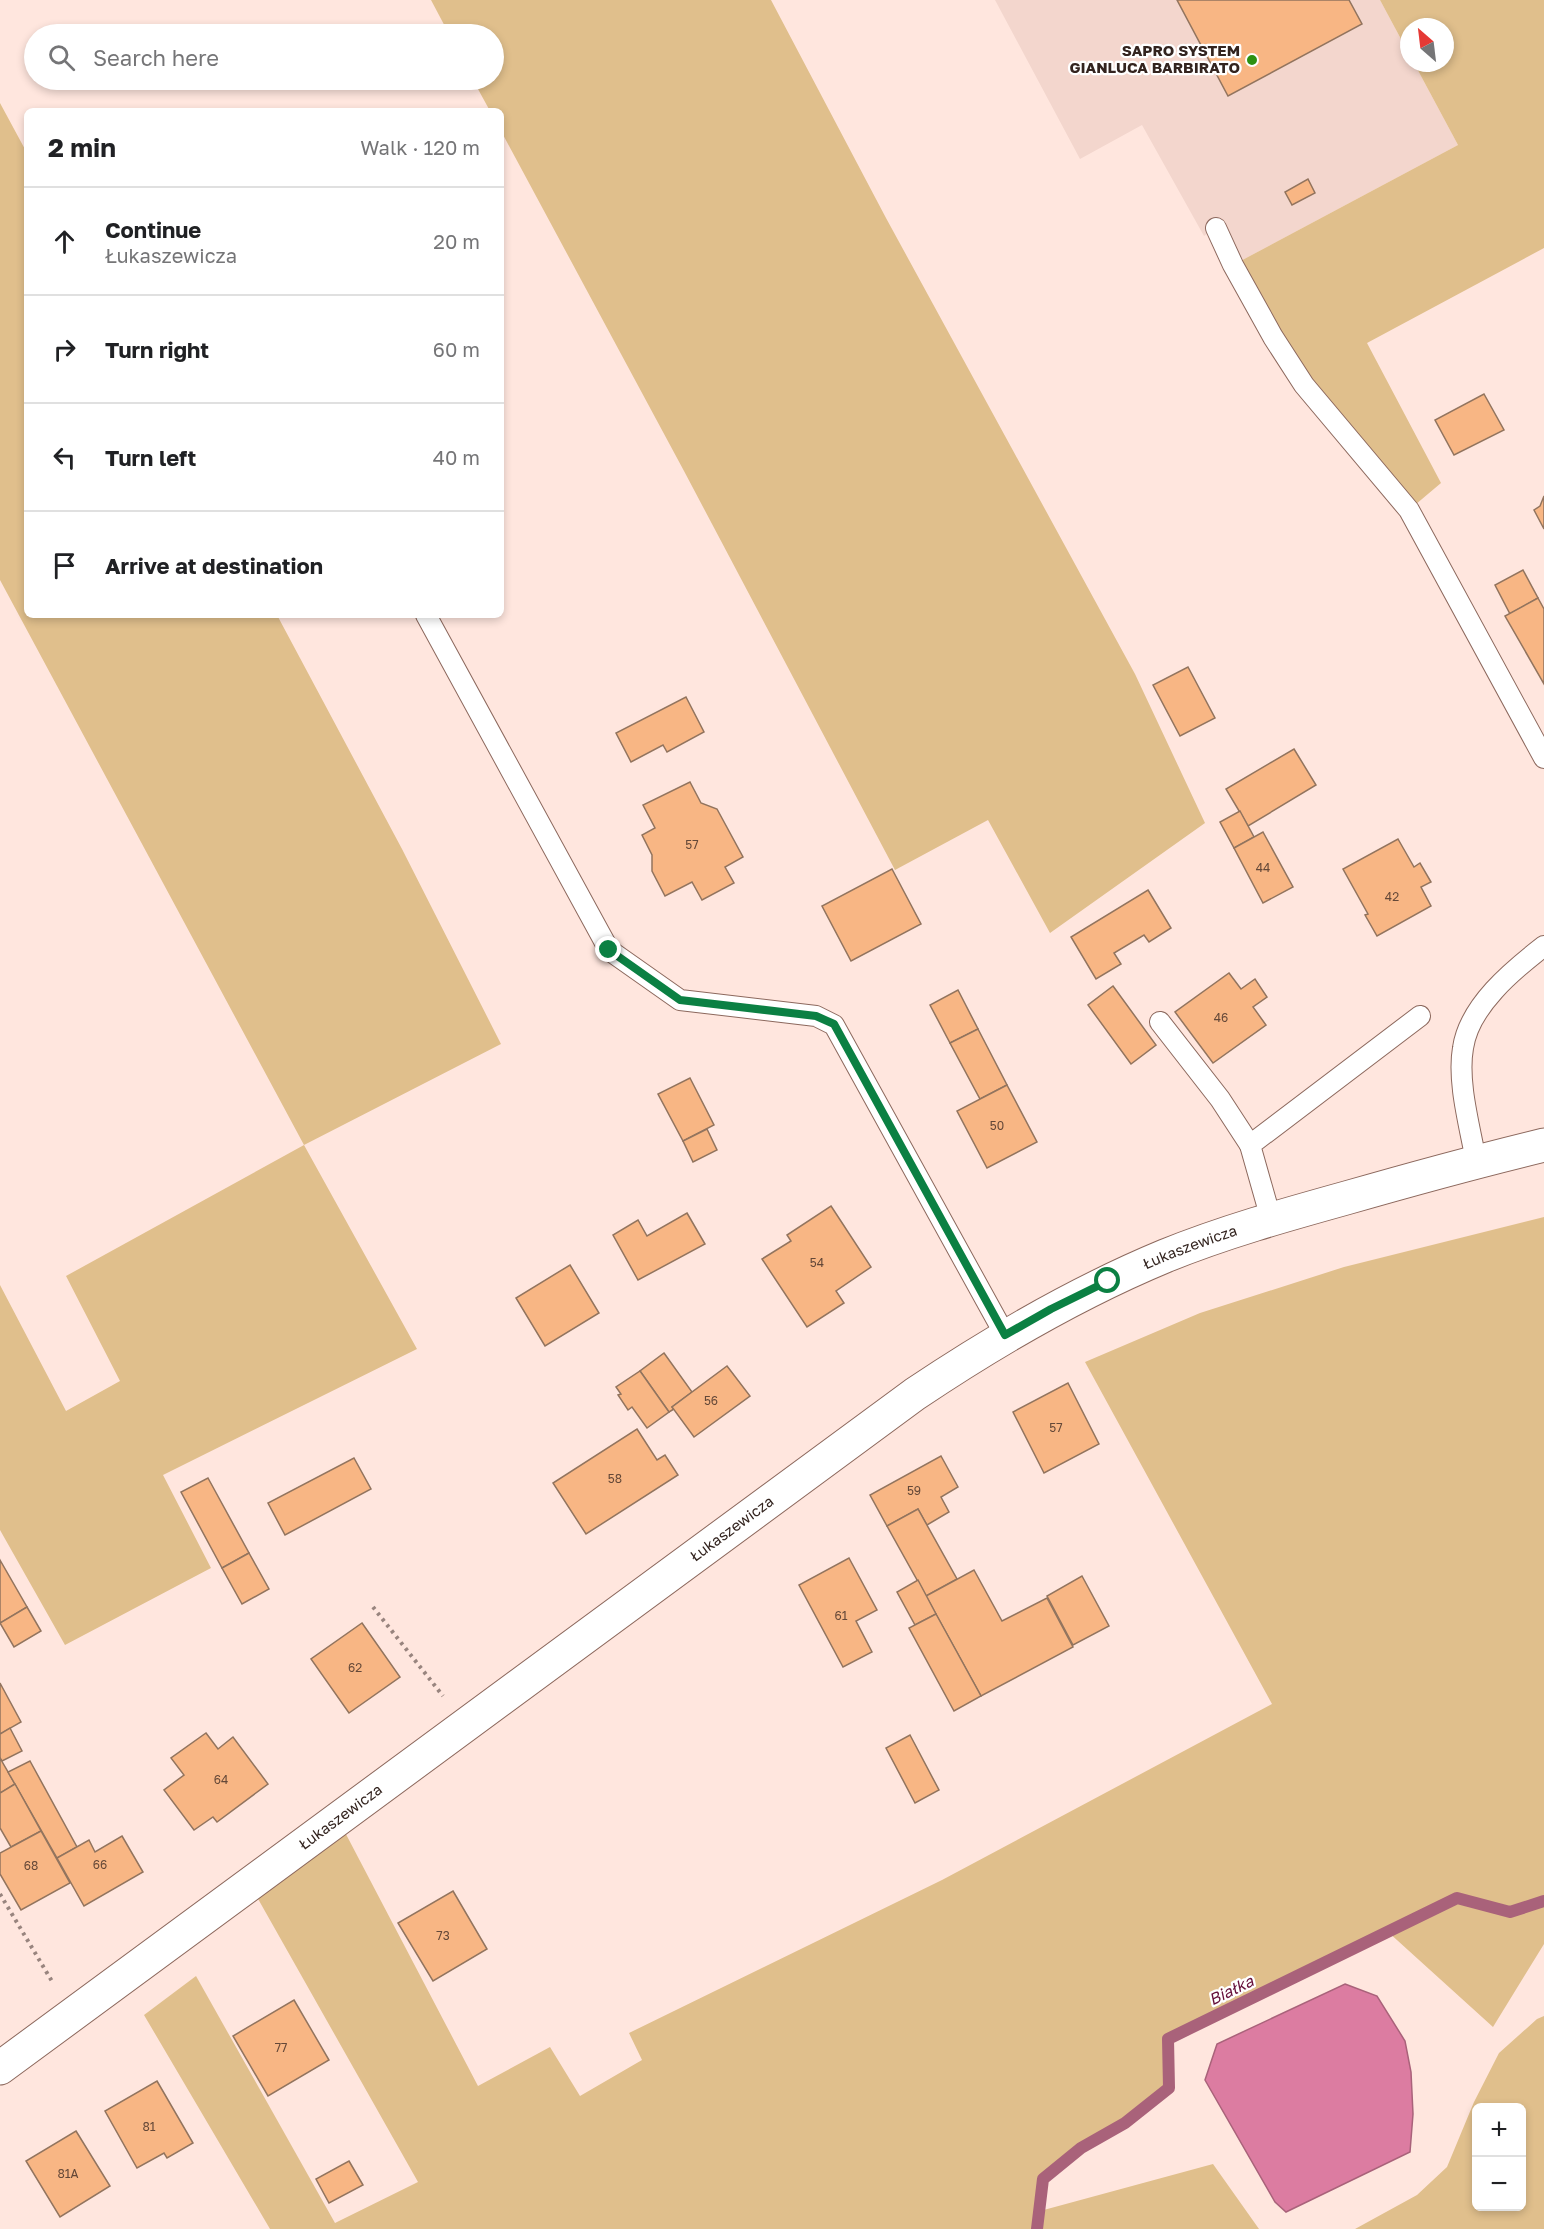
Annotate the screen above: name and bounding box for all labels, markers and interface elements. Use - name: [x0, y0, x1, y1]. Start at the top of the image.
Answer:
- north arrow: [1400, 18, 1454, 72]
- search box: [24, 24, 504, 90]
- icon: search: [45, 41, 78, 74]
- place label: SAPRO SYSTEM GIANLUCA BARBIRATO: [1069, 41, 1240, 76]
- text: Search here: [93, 44, 219, 71]
- marker: SAPRO SYSTEM GIANLUCA BARBIRATO: [1245, 53, 1259, 67]
- text: 2 min: [48, 132, 116, 163]
- text: Walk · 120 m: [360, 135, 480, 159]
- text: Continue: [105, 216, 201, 243]
- icon: ahead: [48, 225, 81, 258]
- text: 20 m: [433, 229, 480, 253]
- text: Łukaszewicza: [105, 243, 237, 267]
- icon: right: [48, 333, 81, 366]
- text: Turn right: [105, 336, 209, 363]
- text: 60 m: [433, 337, 480, 361]
- icon: left: [48, 441, 81, 474]
- text: Turn left: [105, 444, 196, 471]
- text: 40 m: [433, 445, 480, 469]
- icon: arrive: [48, 549, 81, 582]
- text: Arrive at destination: [105, 552, 323, 579]
- house number: 57: [685, 837, 699, 852]
- house number: 44: [1256, 860, 1270, 875]
- house number: 42: [1385, 889, 1399, 904]
- route end: [595, 936, 621, 962]
- house number: 46: [1214, 1010, 1228, 1025]
- house number: 50: [990, 1118, 1004, 1133]
- street label: Łukaszewicza: [1140, 1221, 1239, 1272]
- house number: 54: [810, 1255, 824, 1270]
- route start: [1094, 1267, 1120, 1293]
- house number: 56: [704, 1393, 718, 1408]
- house number: 57: [1049, 1420, 1063, 1435]
- house number: 58: [608, 1471, 622, 1486]
- house number: 59: [907, 1483, 921, 1498]
- street label: Łukaszewicza: [686, 1491, 777, 1565]
- house number: 61: [834, 1608, 848, 1623]
- house number: 62: [348, 1660, 362, 1675]
- house number: 64: [214, 1772, 228, 1787]
- street label: Łukaszewicza: [295, 1780, 385, 1853]
- house number: 66: [93, 1857, 107, 1872]
- house number: 68: [24, 1858, 38, 1873]
- house number: 73: [436, 1928, 450, 1943]
- water label: Białka: [1205, 1970, 1258, 2009]
- house number: 77: [275, 2040, 287, 2055]
- map controls: [1472, 2103, 1526, 2211]
- button: +: [1472, 2103, 1526, 2157]
- house number: 81: [142, 2119, 156, 2134]
- button: −: [1472, 2157, 1526, 2211]
- house number: 81A: [57, 2166, 79, 2181]

